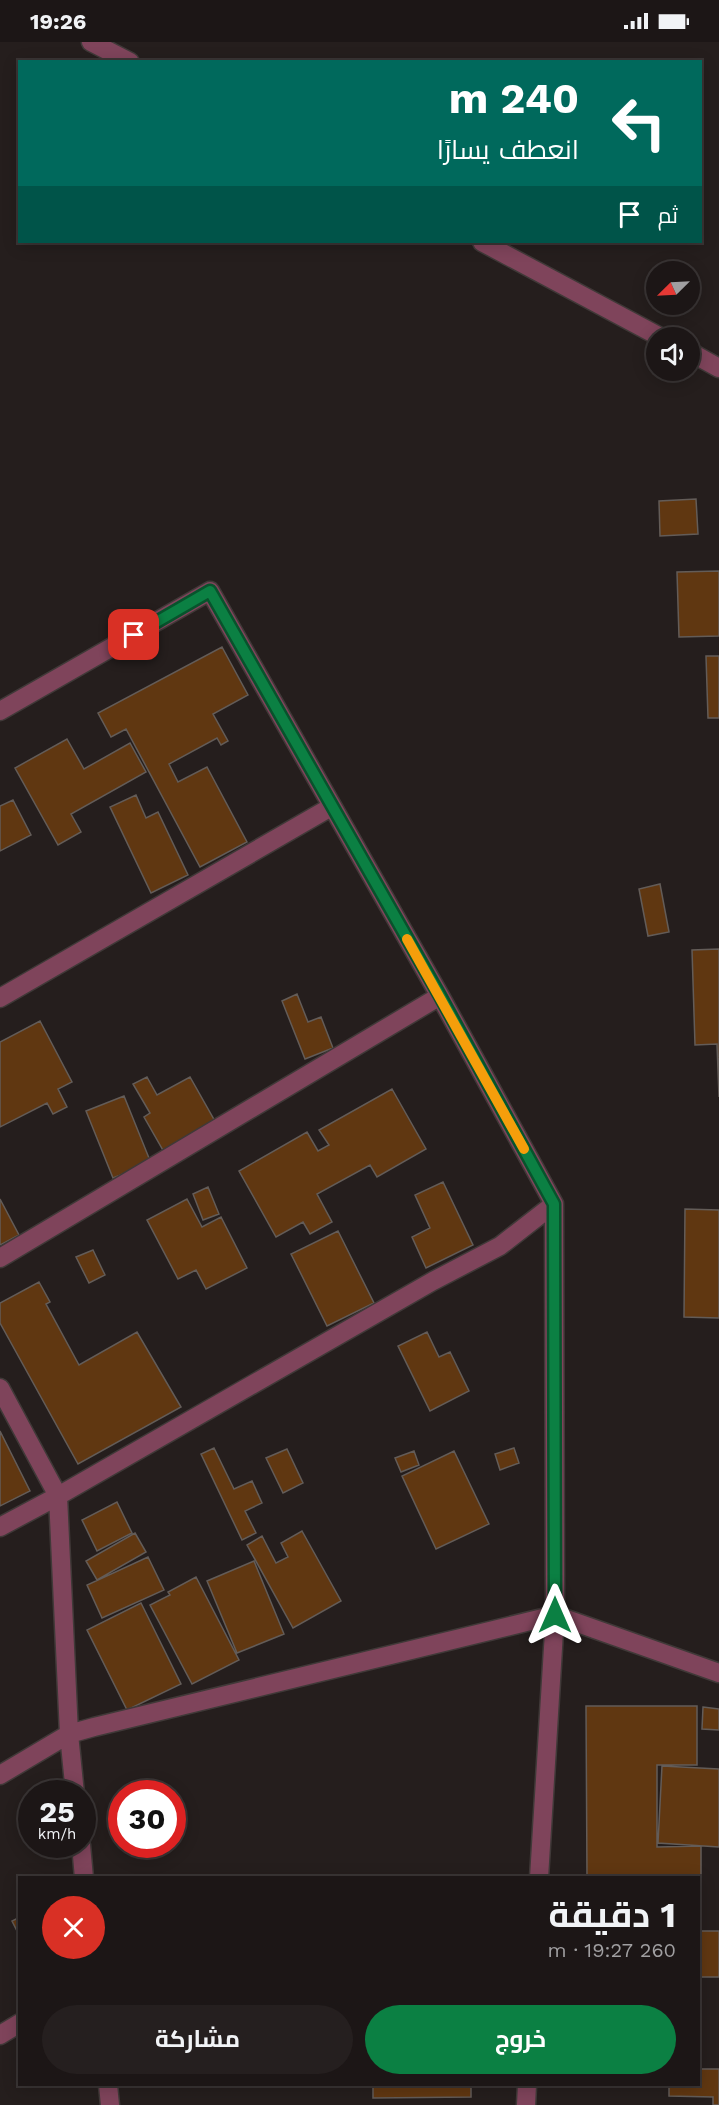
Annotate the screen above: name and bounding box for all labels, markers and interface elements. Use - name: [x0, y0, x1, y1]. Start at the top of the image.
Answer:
- text: 19:26: [30, 9, 86, 34]
- text: 240 m: [449, 74, 579, 123]
- icon: left: [600, 84, 678, 162]
- text: انعطف يسارًا: [437, 134, 579, 166]
- icon: arrive: [613, 198, 646, 231]
- text: ثم: [658, 203, 678, 228]
- north arrow: [646, 261, 700, 315]
- map controls: [646, 261, 700, 381]
- button: sound: [646, 327, 700, 381]
- pin: [108, 609, 159, 660]
- icon: arrive: [117, 618, 150, 651]
- position arrow: [523, 1583, 587, 1647]
- speed limit sign: 30: [108, 1780, 186, 1858]
- text: 25: [39, 1794, 75, 1829]
- text: km/h: [38, 1825, 76, 1843]
- text: 1 دقيقة: [548, 1894, 676, 1936]
- button: close: [42, 1896, 105, 1959]
- text: 260 m · 19:27: [548, 1938, 676, 1962]
- button: مشاركة: [42, 2005, 353, 2074]
- button: خروج: [365, 2005, 676, 2074]

